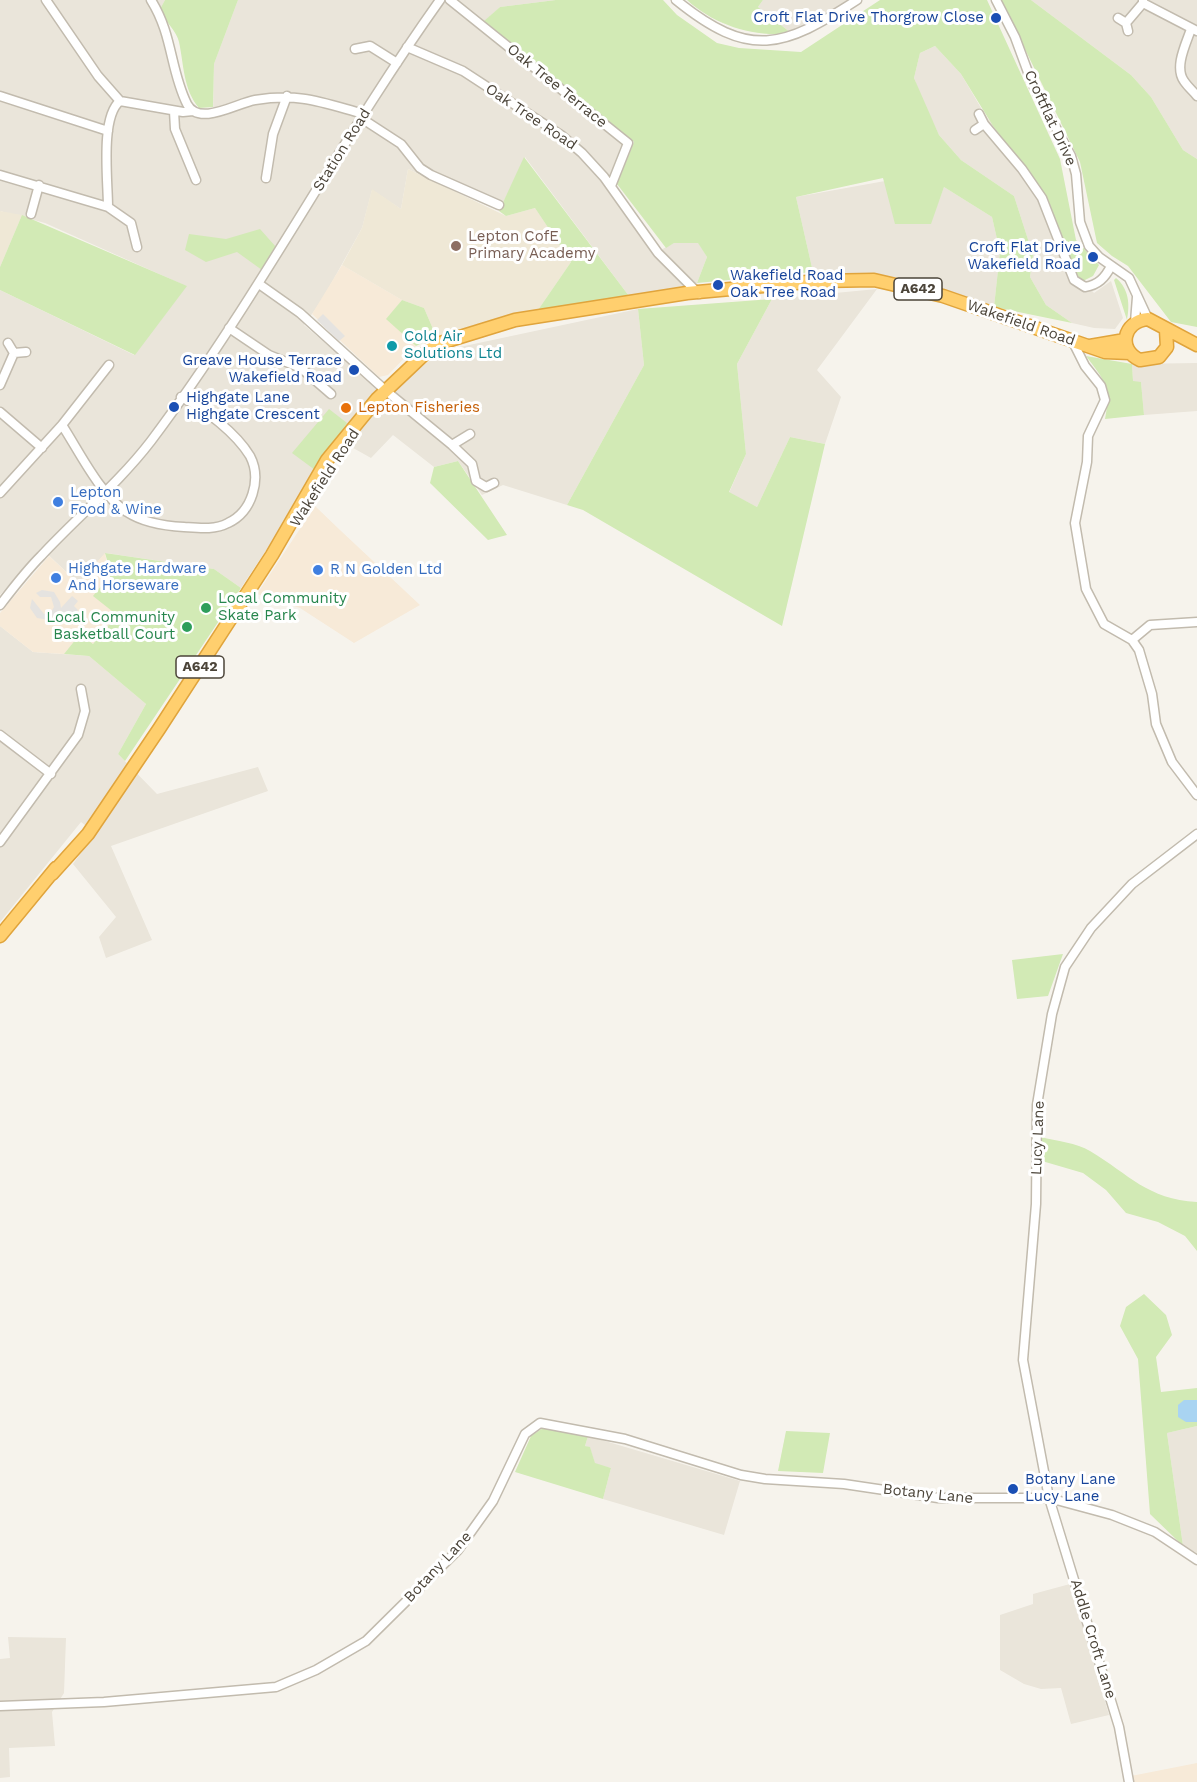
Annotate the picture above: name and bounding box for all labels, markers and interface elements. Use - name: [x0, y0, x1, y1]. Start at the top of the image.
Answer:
- place label: Croft Flat Drive Thorgrow Close: [753, 9, 984, 27]
- marker: Croft Flat Drive Thorgrow Close: [989, 11, 1003, 25]
- street label: Oak Tree Terrace: [503, 40, 611, 132]
- street label: Croftflat Drive: [1020, 67, 1080, 169]
- street label: Oak Tree Road: [482, 80, 580, 154]
- street label: Station Road: [309, 105, 375, 195]
- place label: Lepton CofE Primary Academy: [468, 228, 596, 263]
- marker: Lepton CofE Primary Academy: [449, 239, 463, 253]
- place label: Croft Flat Drive Wakefield Road: [968, 239, 1081, 274]
- marker: Croft Flat Drive Wakefield Road: [1086, 250, 1100, 264]
- place label: Wakefield Road Oak Tree Road: [730, 267, 843, 302]
- marker: Wakefield Road Oak Tree Road: [711, 278, 725, 292]
- road number: A642: [894, 278, 942, 300]
- street label: Wakefield Road: [964, 296, 1078, 350]
- place label: Cold Air Solutions Ltd: [404, 328, 502, 363]
- marker: Cold Air Solutions Ltd: [385, 339, 399, 353]
- place label: Greave House Terrace Wakefield Road: [182, 352, 342, 387]
- marker: Greave House Terrace Wakefield Road: [347, 363, 361, 377]
- place label: Highgate Lane Highgate Crescent: [186, 389, 320, 424]
- place label: Lepton Fisheries: [358, 399, 480, 417]
- marker: Highgate Lane Highgate Crescent: [167, 400, 181, 414]
- marker: Lepton Fisheries: [339, 401, 353, 415]
- street label: Wakefield Road: [287, 426, 363, 530]
- place label: Lepton Food & Wine: [70, 484, 162, 519]
- marker: Lepton Food & Wine: [51, 495, 65, 509]
- place label: Highgate Hardware And Horseware: [68, 560, 207, 595]
- place label: R N Golden Ltd: [330, 561, 442, 579]
- marker: R N Golden Ltd: [311, 563, 325, 577]
- marker: Highgate Hardware And Horseware: [49, 571, 63, 585]
- place label: Local Community Skate Park: [218, 590, 347, 625]
- marker: Local Community Skate Park: [199, 601, 213, 615]
- place label: Local Community Basketball Court: [46, 609, 175, 644]
- marker: Local Community Basketball Court: [180, 620, 194, 634]
- road number: A642: [176, 656, 224, 678]
- street label: Lucy Lane: [1028, 1100, 1048, 1176]
- place label: Botany Lane Lucy Lane: [1025, 1471, 1116, 1506]
- street label: Botany Lane: [882, 1480, 974, 1508]
- marker: Botany Lane Lucy Lane: [1006, 1482, 1020, 1496]
- street label: Botany Lane: [400, 1528, 476, 1606]
- street label: Addle Croft Lane: [1066, 1577, 1120, 1701]

